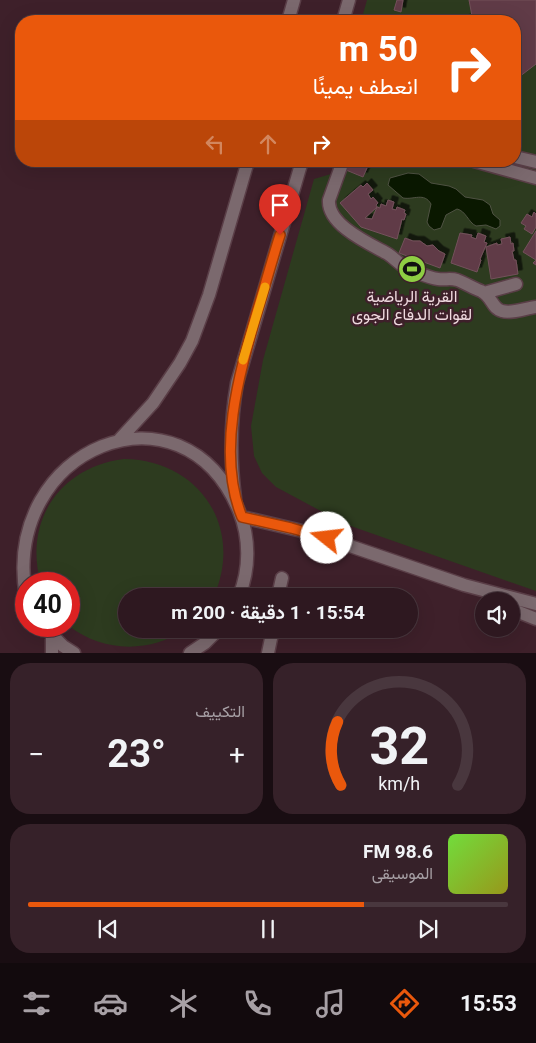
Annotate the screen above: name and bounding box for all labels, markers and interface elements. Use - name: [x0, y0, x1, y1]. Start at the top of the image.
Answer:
- text: 50 m: [339, 29, 418, 70]
- icon: right: [436, 35, 501, 100]
- text: انعطف يمينًا: [313, 74, 418, 99]
- icon: left: [201, 130, 229, 158]
- icon: ahead: [254, 130, 282, 158]
- icon: right: [307, 130, 335, 158]
- pin: [259, 184, 301, 235]
- icon: arrive: [266, 191, 294, 219]
- sports icon: القرية الرياضية لقوات الدفاع الجوى: [397, 254, 427, 284]
- place label: القرية الرياضية لقوات الدفاع الجوى: [352, 287, 472, 326]
- position arrow: [300, 511, 352, 563]
- speed limit sign: 40: [15, 572, 80, 637]
- map controls: [475, 592, 520, 637]
- button: sound: [475, 592, 520, 637]
- text: 15:54 · 1 دقيقة · 200 m: [171, 601, 365, 624]
- text: التكييف: [195, 702, 245, 721]
- text: 32: [370, 716, 429, 777]
- text: 23°: [107, 732, 166, 776]
- text: −: [28, 738, 44, 771]
- text: +: [229, 738, 245, 771]
- text: km/h: [379, 773, 420, 794]
- text: 98.6 FM: [363, 840, 433, 863]
- text: الموسيقى: [372, 864, 433, 883]
- icon: previous: [94, 915, 122, 943]
- icon: pause: [254, 915, 282, 943]
- icon: next: [414, 915, 442, 943]
- icon: filters: [19, 986, 54, 1021]
- icon: car: [93, 986, 128, 1021]
- icon: climate: [166, 986, 201, 1021]
- icon: phone: [240, 986, 275, 1021]
- icon: music: [313, 986, 348, 1021]
- icon: directions: [387, 986, 422, 1021]
- text: 15:53: [460, 991, 517, 1016]

